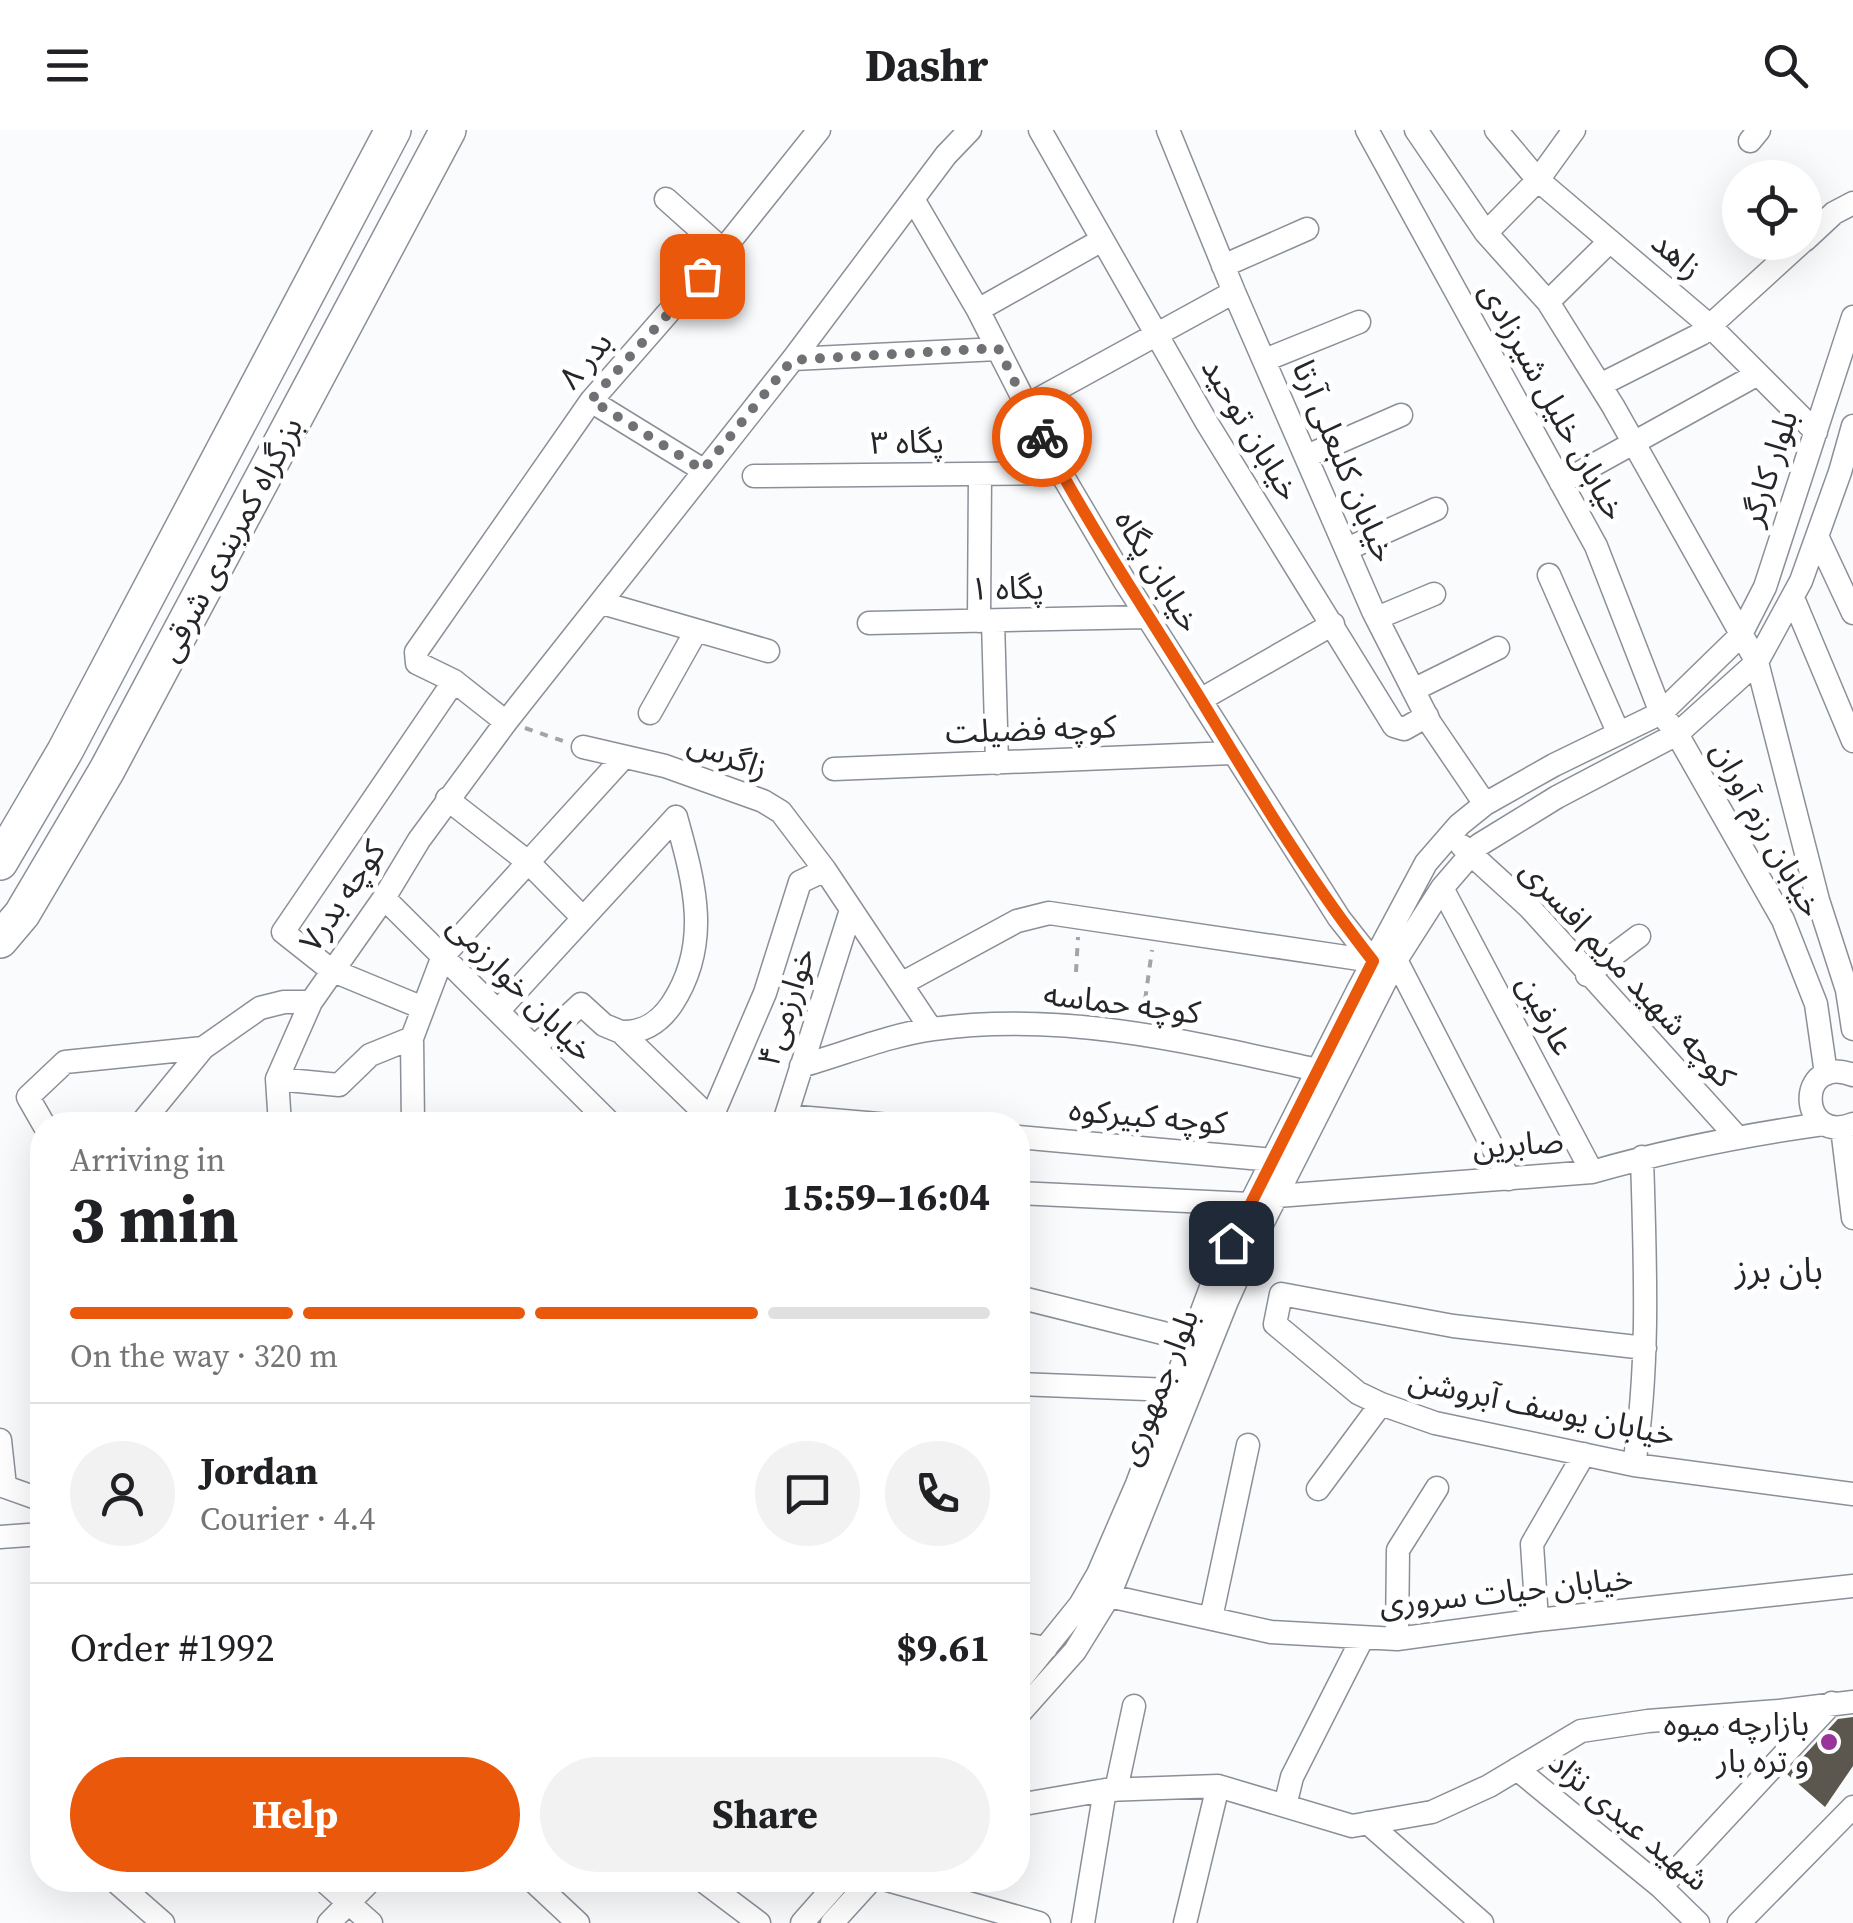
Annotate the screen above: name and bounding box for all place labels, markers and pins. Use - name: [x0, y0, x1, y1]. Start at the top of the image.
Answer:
- pin: [660, 234, 745, 319]
- pin: [1189, 1201, 1274, 1286]
- place label: بازارچه میوه و تره بار: [1663, 1702, 1809, 1783]
- marker: بازارچه میوه و تره بار: [1818, 1731, 1840, 1753]

